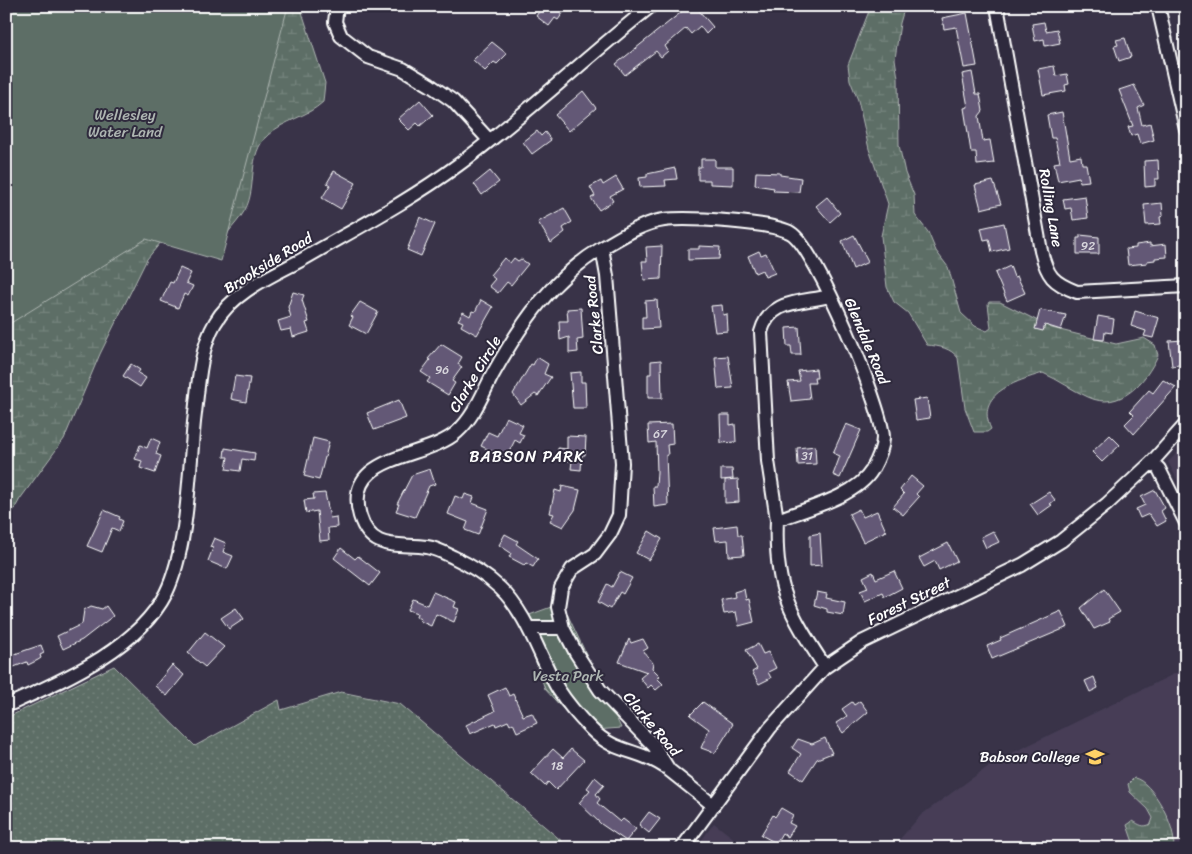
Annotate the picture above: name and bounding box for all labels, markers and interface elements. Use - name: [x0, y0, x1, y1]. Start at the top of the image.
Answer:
- park label: Wellesley Water Land: [88, 102, 163, 145]
- street label: Rolling Lane: [1031, 167, 1071, 250]
- street label: Brookside Road: [218, 225, 319, 301]
- house number: 92: [1081, 235, 1095, 257]
- street label: Clarke Road: [577, 273, 611, 356]
- street label: Glendale Road: [837, 293, 897, 390]
- street label: Clarke Circle: [442, 330, 508, 418]
- house number: 96: [435, 359, 449, 381]
- house number: 67: [653, 423, 668, 445]
- district label: BABSON PARK: [469, 442, 585, 471]
- house number: 31: [801, 445, 813, 467]
- street label: Forest Street: [863, 569, 956, 632]
- park label: Vesta Park: [533, 663, 604, 689]
- street label: Clarke Road: [617, 685, 688, 763]
- place label: Babson College: [980, 744, 1080, 770]
- school or university icon: Babson College: [1084, 746, 1106, 768]
- house number: 18: [551, 755, 563, 777]

